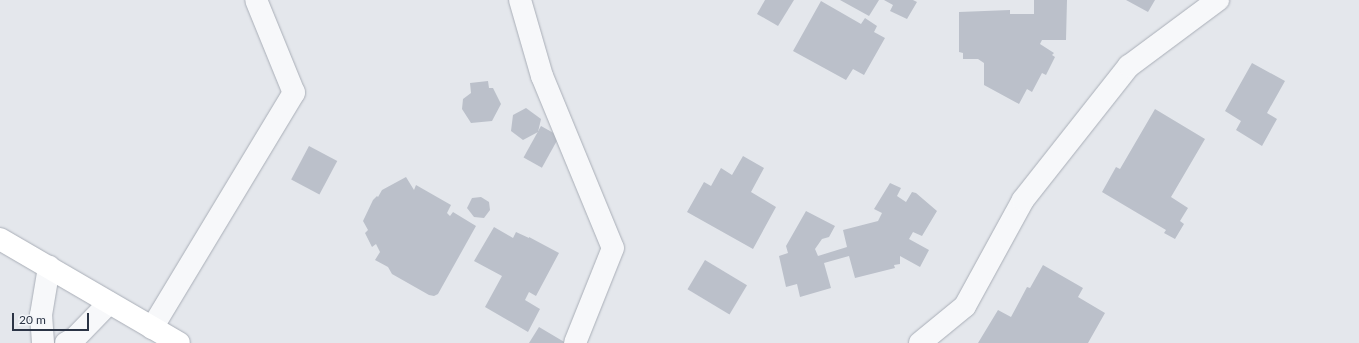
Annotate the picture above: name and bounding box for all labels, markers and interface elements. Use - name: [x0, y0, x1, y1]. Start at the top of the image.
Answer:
- scale bar: [14, 305, 91, 331]
- text: 20 m: [19, 312, 46, 327]

